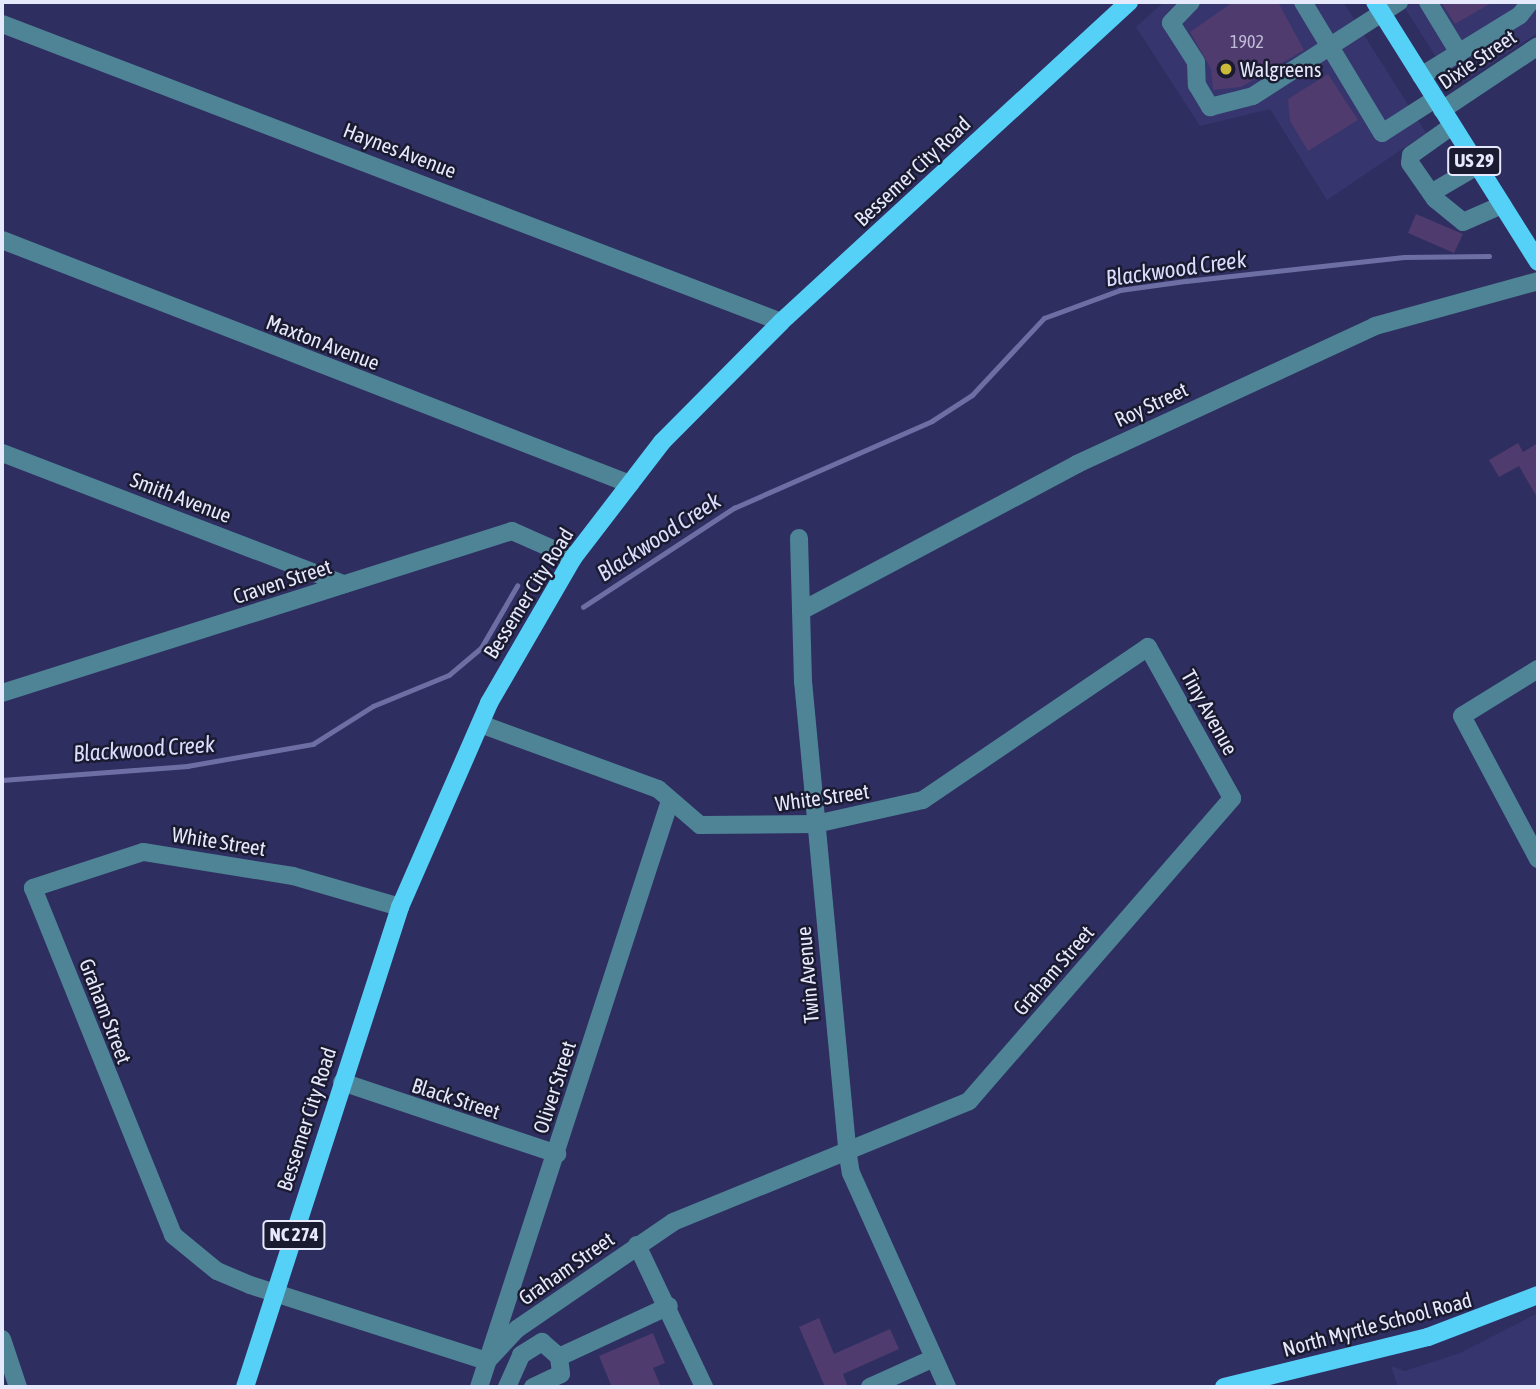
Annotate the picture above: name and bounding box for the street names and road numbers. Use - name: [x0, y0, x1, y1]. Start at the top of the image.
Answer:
- street label: Dixie Street: [1433, 24, 1521, 94]
- street label: Bessemer City Road: [849, 111, 975, 231]
- street label: Haynes Avenue: [340, 117, 460, 183]
- road number: US 29: [1446, 146, 1502, 176]
- street label: Maxton Avenue: [263, 309, 383, 375]
- street label: Roy Street: [1110, 376, 1192, 432]
- street label: Smith Avenue: [127, 466, 235, 528]
- street label: Bessemer City Road: [478, 523, 578, 663]
- street label: Craven Street: [230, 553, 334, 609]
- street label: Tiny Avenue: [1176, 665, 1244, 759]
- street label: White Street: [773, 778, 871, 816]
- street label: White Street: [170, 821, 268, 861]
- street label: Graham Street: [1007, 920, 1099, 1020]
- street label: Twin Avenue: [790, 926, 824, 1024]
- street label: Graham Street: [74, 955, 138, 1067]
- street label: Oliver Street: [527, 1038, 581, 1136]
- street label: Bessemer City Road: [271, 1044, 341, 1194]
- street label: Black Street: [409, 1072, 503, 1124]
- road number: NC 274: [261, 1219, 327, 1250]
- street label: Graham Street: [513, 1226, 619, 1310]
- street label: North Myrtle School Road: [1280, 1287, 1474, 1361]

